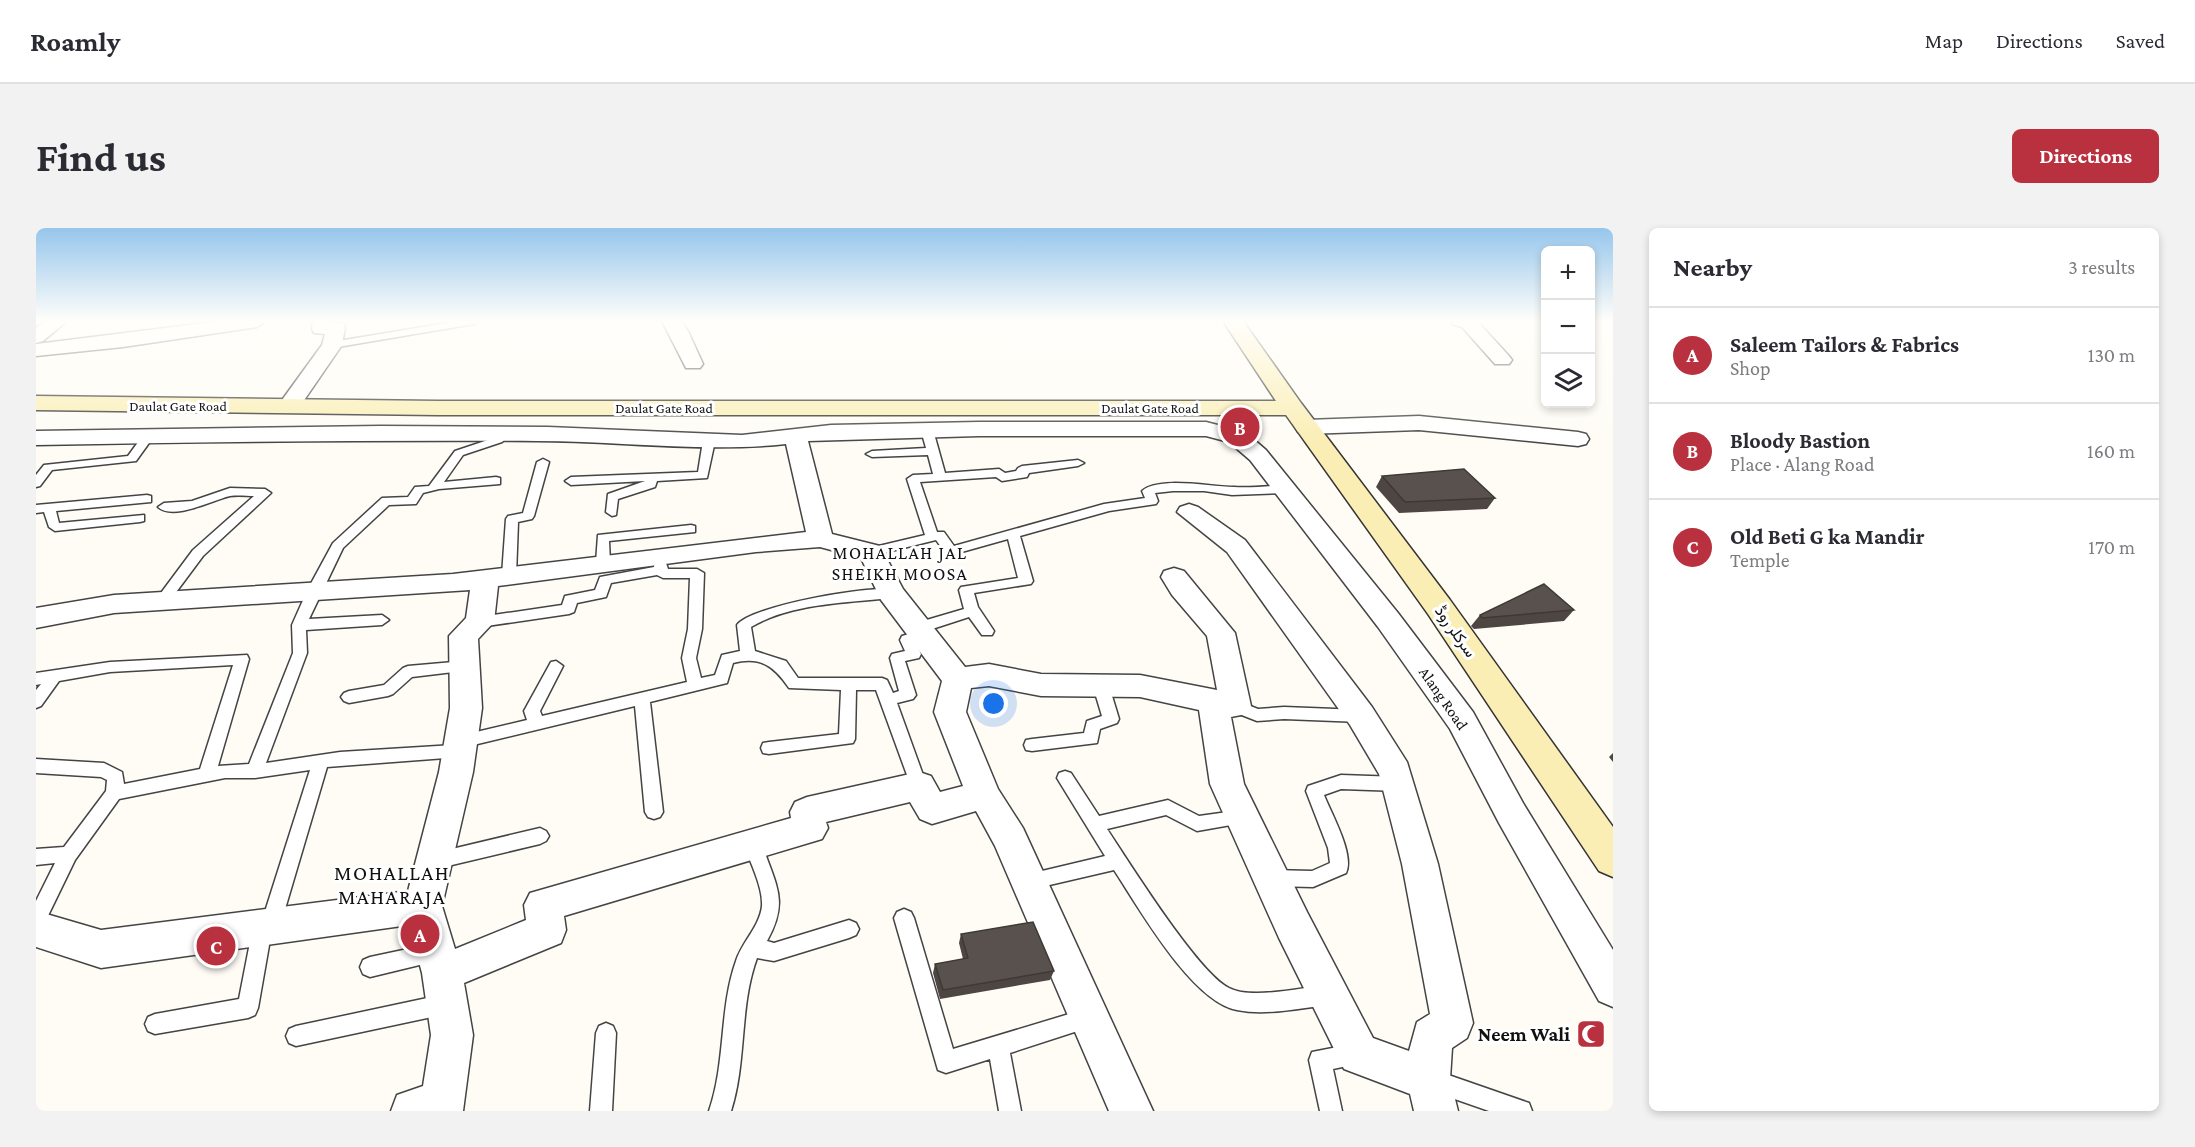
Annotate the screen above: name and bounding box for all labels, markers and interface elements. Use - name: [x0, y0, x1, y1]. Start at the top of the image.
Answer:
- text: Roamly: [30, 26, 120, 57]
- text: Map: [1925, 29, 1963, 53]
- text: Directions: [1996, 29, 2083, 53]
- text: Saved: [2116, 29, 2165, 53]
- button: Directions: [2012, 129, 2159, 183]
- text: Find us: [36, 133, 166, 180]
- map controls: [1541, 246, 1595, 408]
- button: +: [1541, 246, 1595, 300]
- text: Nearby: [1673, 253, 1752, 282]
- text: 3 results: [2068, 256, 2135, 278]
- button: −: [1541, 300, 1595, 354]
- text: Saleem Tailors & Fabrics: [1730, 332, 1959, 357]
- text: A: [1687, 344, 1698, 366]
- text: 130 m: [2088, 344, 2135, 366]
- button: layers: [1541, 354, 1595, 408]
- text: Shop: [1730, 357, 1771, 379]
- street label: Daulat Gate Road: [129, 398, 227, 414]
- street label: Daulat Gate Road: [615, 400, 713, 416]
- street label: Daulat Gate Road: [1101, 400, 1199, 416]
- pin: B: [1220, 404, 1260, 450]
- text: Bloody Bastion: [1730, 428, 1870, 453]
- text: B: [1687, 440, 1698, 462]
- text: 160 m: [2087, 440, 2135, 462]
- text: Place · Alang Road: [1730, 453, 1874, 475]
- text: Old Beti G ka Mandir: [1730, 524, 1924, 549]
- text: C: [1686, 536, 1699, 558]
- text: 170 m: [2088, 536, 2135, 558]
- district label: MOHALLAH JAL SHEIKH MOOSA: [832, 543, 968, 584]
- text: Temple: [1730, 549, 1790, 571]
- street label: سرکلر روڈ: [1430, 602, 1479, 661]
- street label: Alang Road: [1415, 664, 1472, 734]
- your location: [979, 689, 1008, 718]
- district label: MOHALLAH MAHARAJA: [334, 861, 450, 909]
- pin: A: [400, 912, 440, 956]
- pin: C: [196, 924, 236, 968]
- mosque icon: Neem Wali: [1575, 1018, 1607, 1050]
- place label: Neem Wali: [1478, 1023, 1570, 1045]

